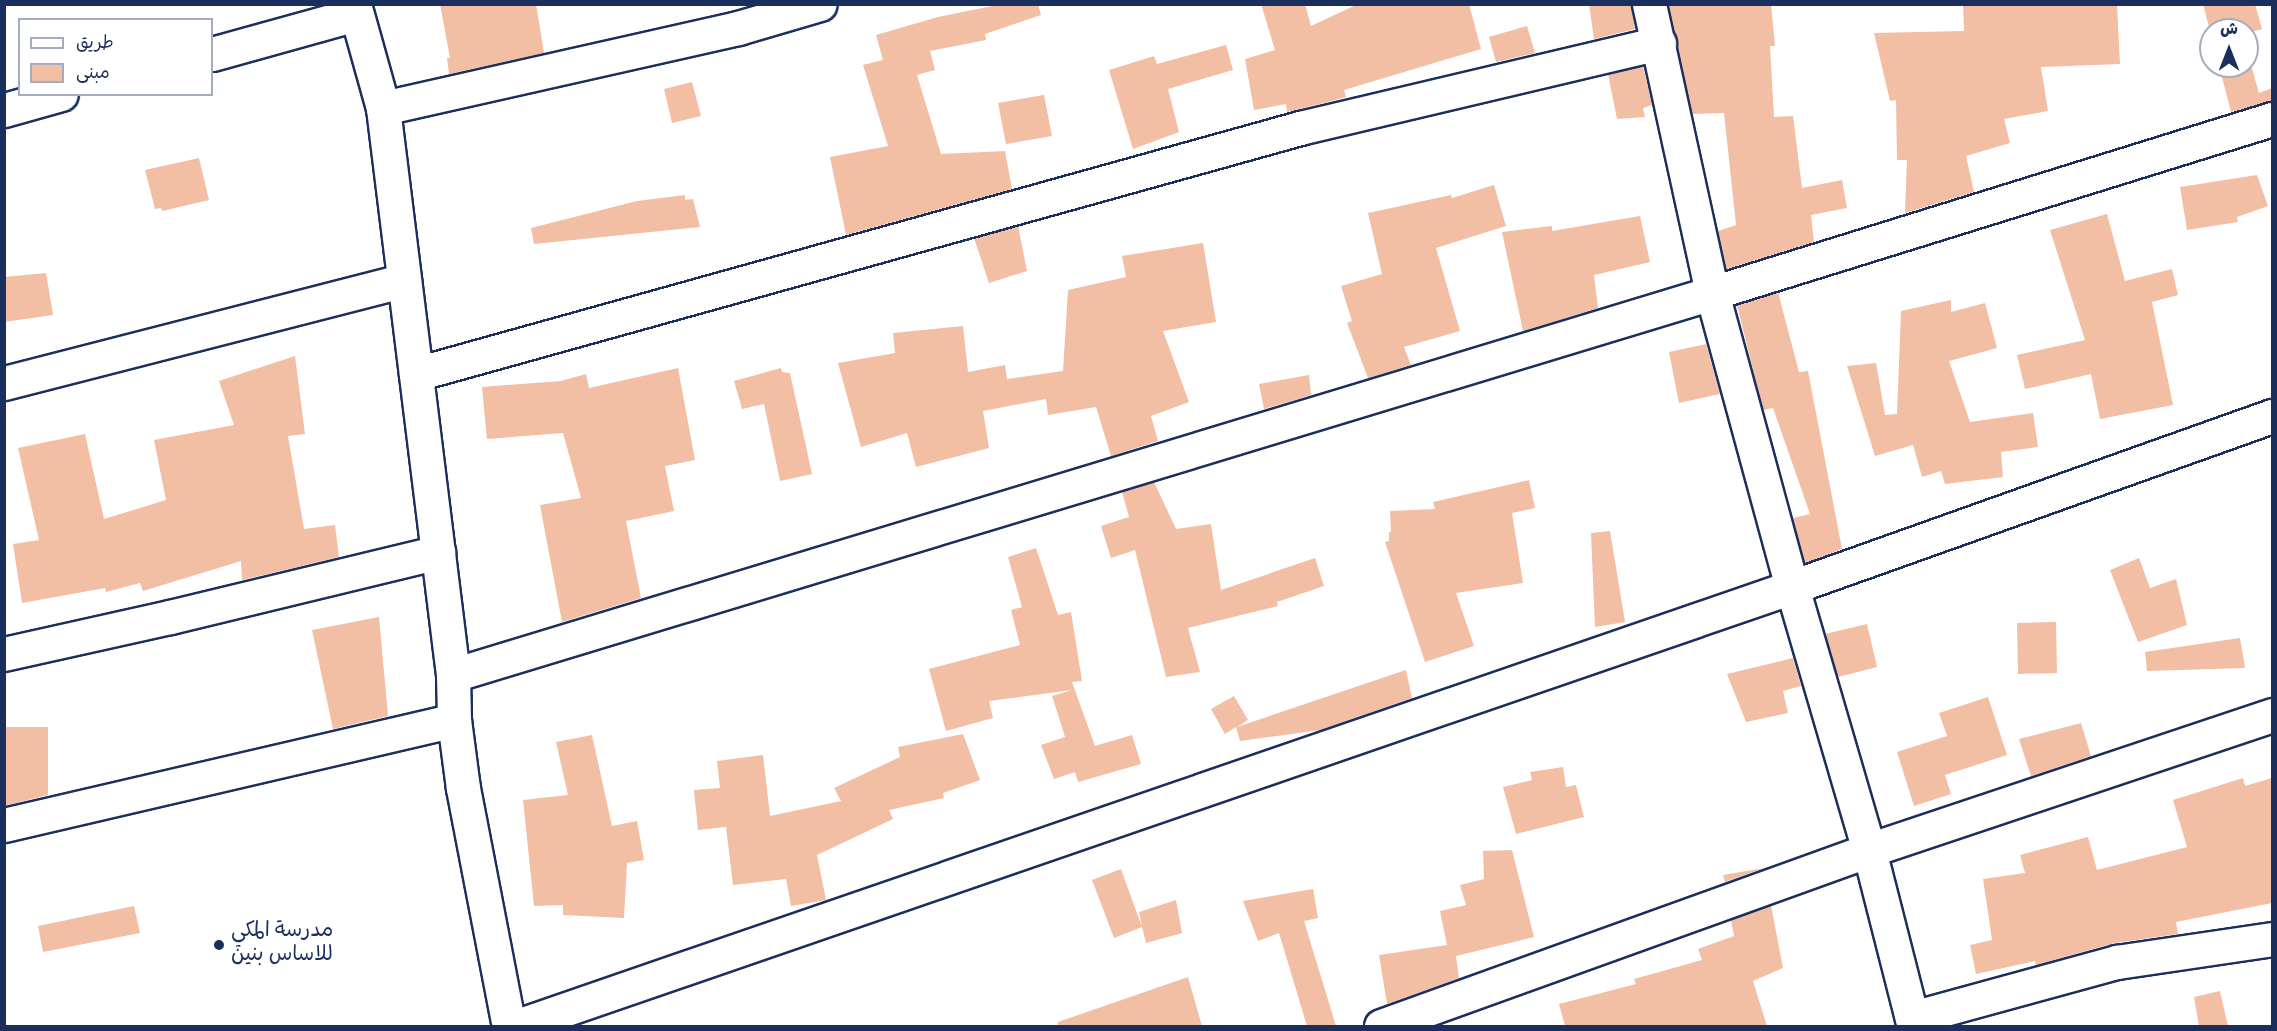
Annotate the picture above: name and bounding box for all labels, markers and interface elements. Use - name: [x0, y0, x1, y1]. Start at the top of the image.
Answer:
- legend: [18, 18, 213, 96]
- north arrow: [2199, 18, 2259, 78]
- text: ش: [2220, 22, 2238, 41]
- text: طريق: [76, 34, 114, 55]
- text: مبنى: [76, 64, 110, 85]
- place label: مدرسة المكي للاساس بنين: [231, 920, 333, 970]
- marker: مدرسة المكي للاساس بنين: [212, 938, 226, 952]

